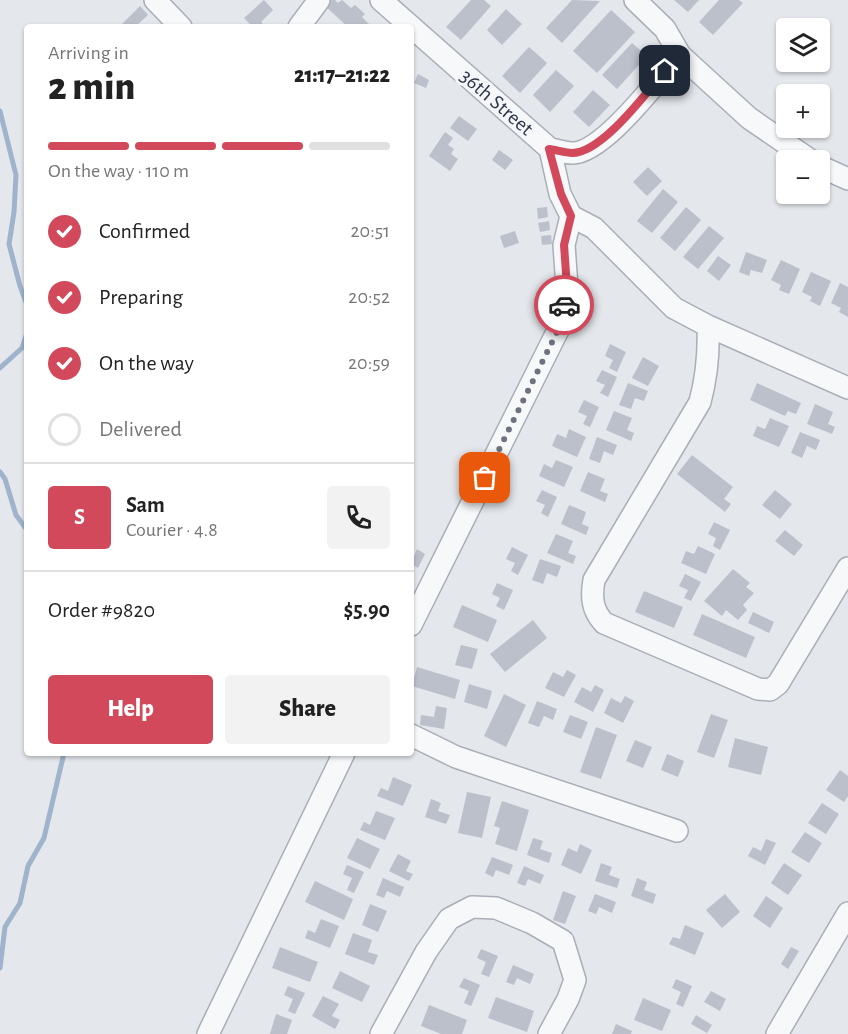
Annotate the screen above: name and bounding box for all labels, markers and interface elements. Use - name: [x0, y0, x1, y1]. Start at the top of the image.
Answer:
- map controls: [776, 18, 830, 204]
- button: layers: [776, 18, 830, 72]
- text: Arriving in: [48, 43, 129, 63]
- pin: [639, 45, 690, 96]
- icon: home: [648, 54, 681, 87]
- text: 21:17–21:22: [294, 64, 390, 86]
- street label: 36th Street: [456, 65, 537, 140]
- text: 2 min: [48, 68, 135, 107]
- button: +: [776, 84, 830, 138]
- button: −: [776, 150, 830, 204]
- text: On the way · 110 m: [48, 161, 189, 181]
- icon: check: [48, 215, 81, 248]
- text: Confirmed: [99, 220, 190, 242]
- text: 20:51: [351, 221, 390, 241]
- courier: [534, 275, 594, 335]
- icon: check: [48, 281, 81, 314]
- text: Preparing: [99, 286, 183, 308]
- text: 20:52: [348, 287, 390, 307]
- icon: car: [548, 289, 581, 322]
- icon: check: [48, 347, 81, 380]
- text: On the way: [99, 352, 194, 374]
- text: 20:59: [348, 353, 390, 373]
- text: Delivered: [99, 418, 182, 440]
- pin: [459, 452, 510, 503]
- icon: bag: [468, 461, 501, 494]
- button: phone: [327, 486, 390, 549]
- text: Sam: [126, 494, 165, 516]
- text: S: [74, 506, 85, 528]
- text: Courier · 4.8: [126, 520, 218, 540]
- text: Order #9820: [48, 599, 155, 621]
- text: $5.90: [343, 599, 390, 621]
- button: Help: [48, 675, 213, 744]
- button: Share: [225, 675, 390, 744]

